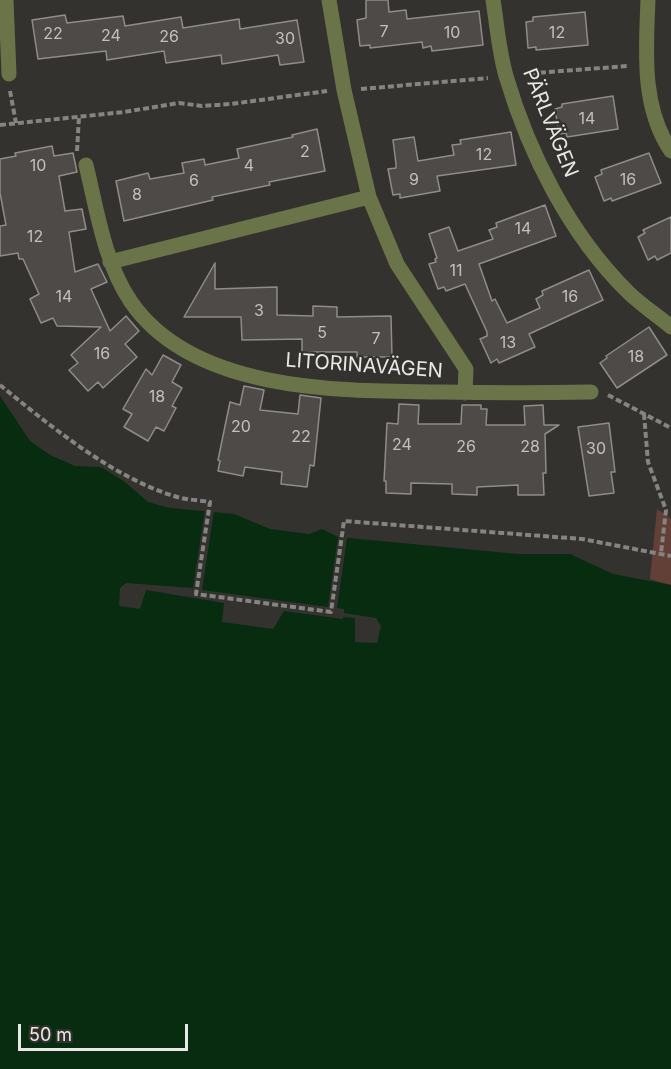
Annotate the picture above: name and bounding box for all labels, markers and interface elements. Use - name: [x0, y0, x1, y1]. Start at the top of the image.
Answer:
- house number: 7: [379, 22, 389, 42]
- house number: 10: [444, 23, 460, 43]
- house number: 12: [549, 23, 565, 43]
- house number: 22: [43, 24, 63, 44]
- house number: 24: [101, 26, 121, 46]
- house number: 26: [159, 27, 179, 47]
- house number: 30: [275, 29, 295, 49]
- street label: PÄRLVÄGEN: [517, 65, 583, 181]
- house number: 14: [579, 109, 595, 129]
- house number: 2: [300, 142, 310, 162]
- house number: 12: [476, 145, 492, 165]
- house number: 10: [30, 156, 46, 176]
- house number: 4: [244, 156, 254, 176]
- house number: 9: [409, 170, 419, 190]
- house number: 16: [620, 170, 636, 190]
- house number: 6: [189, 171, 199, 191]
- house number: 8: [132, 185, 142, 205]
- house number: 14: [515, 219, 531, 239]
- house number: 12: [27, 227, 43, 247]
- house number: 11: [449, 261, 463, 281]
- house number: 14: [56, 287, 72, 307]
- house number: 16: [562, 287, 578, 307]
- house number: 3: [254, 301, 264, 321]
- house number: 5: [317, 323, 327, 343]
- house number: 7: [371, 329, 381, 349]
- house number: 13: [500, 333, 516, 353]
- house number: 16: [94, 344, 110, 364]
- house number: 18: [628, 347, 644, 367]
- street label: LITORINAVÄGEN: [285, 349, 443, 383]
- house number: 18: [149, 387, 165, 407]
- house number: 20: [231, 417, 251, 437]
- house number: 22: [291, 427, 311, 447]
- house number: 24: [392, 435, 412, 455]
- house number: 26: [456, 437, 476, 457]
- house number: 28: [520, 437, 540, 457]
- house number: 30: [586, 439, 606, 459]
- scale bar: [21, 1012, 190, 1050]
- text: 50 m: [29, 1024, 72, 1045]

